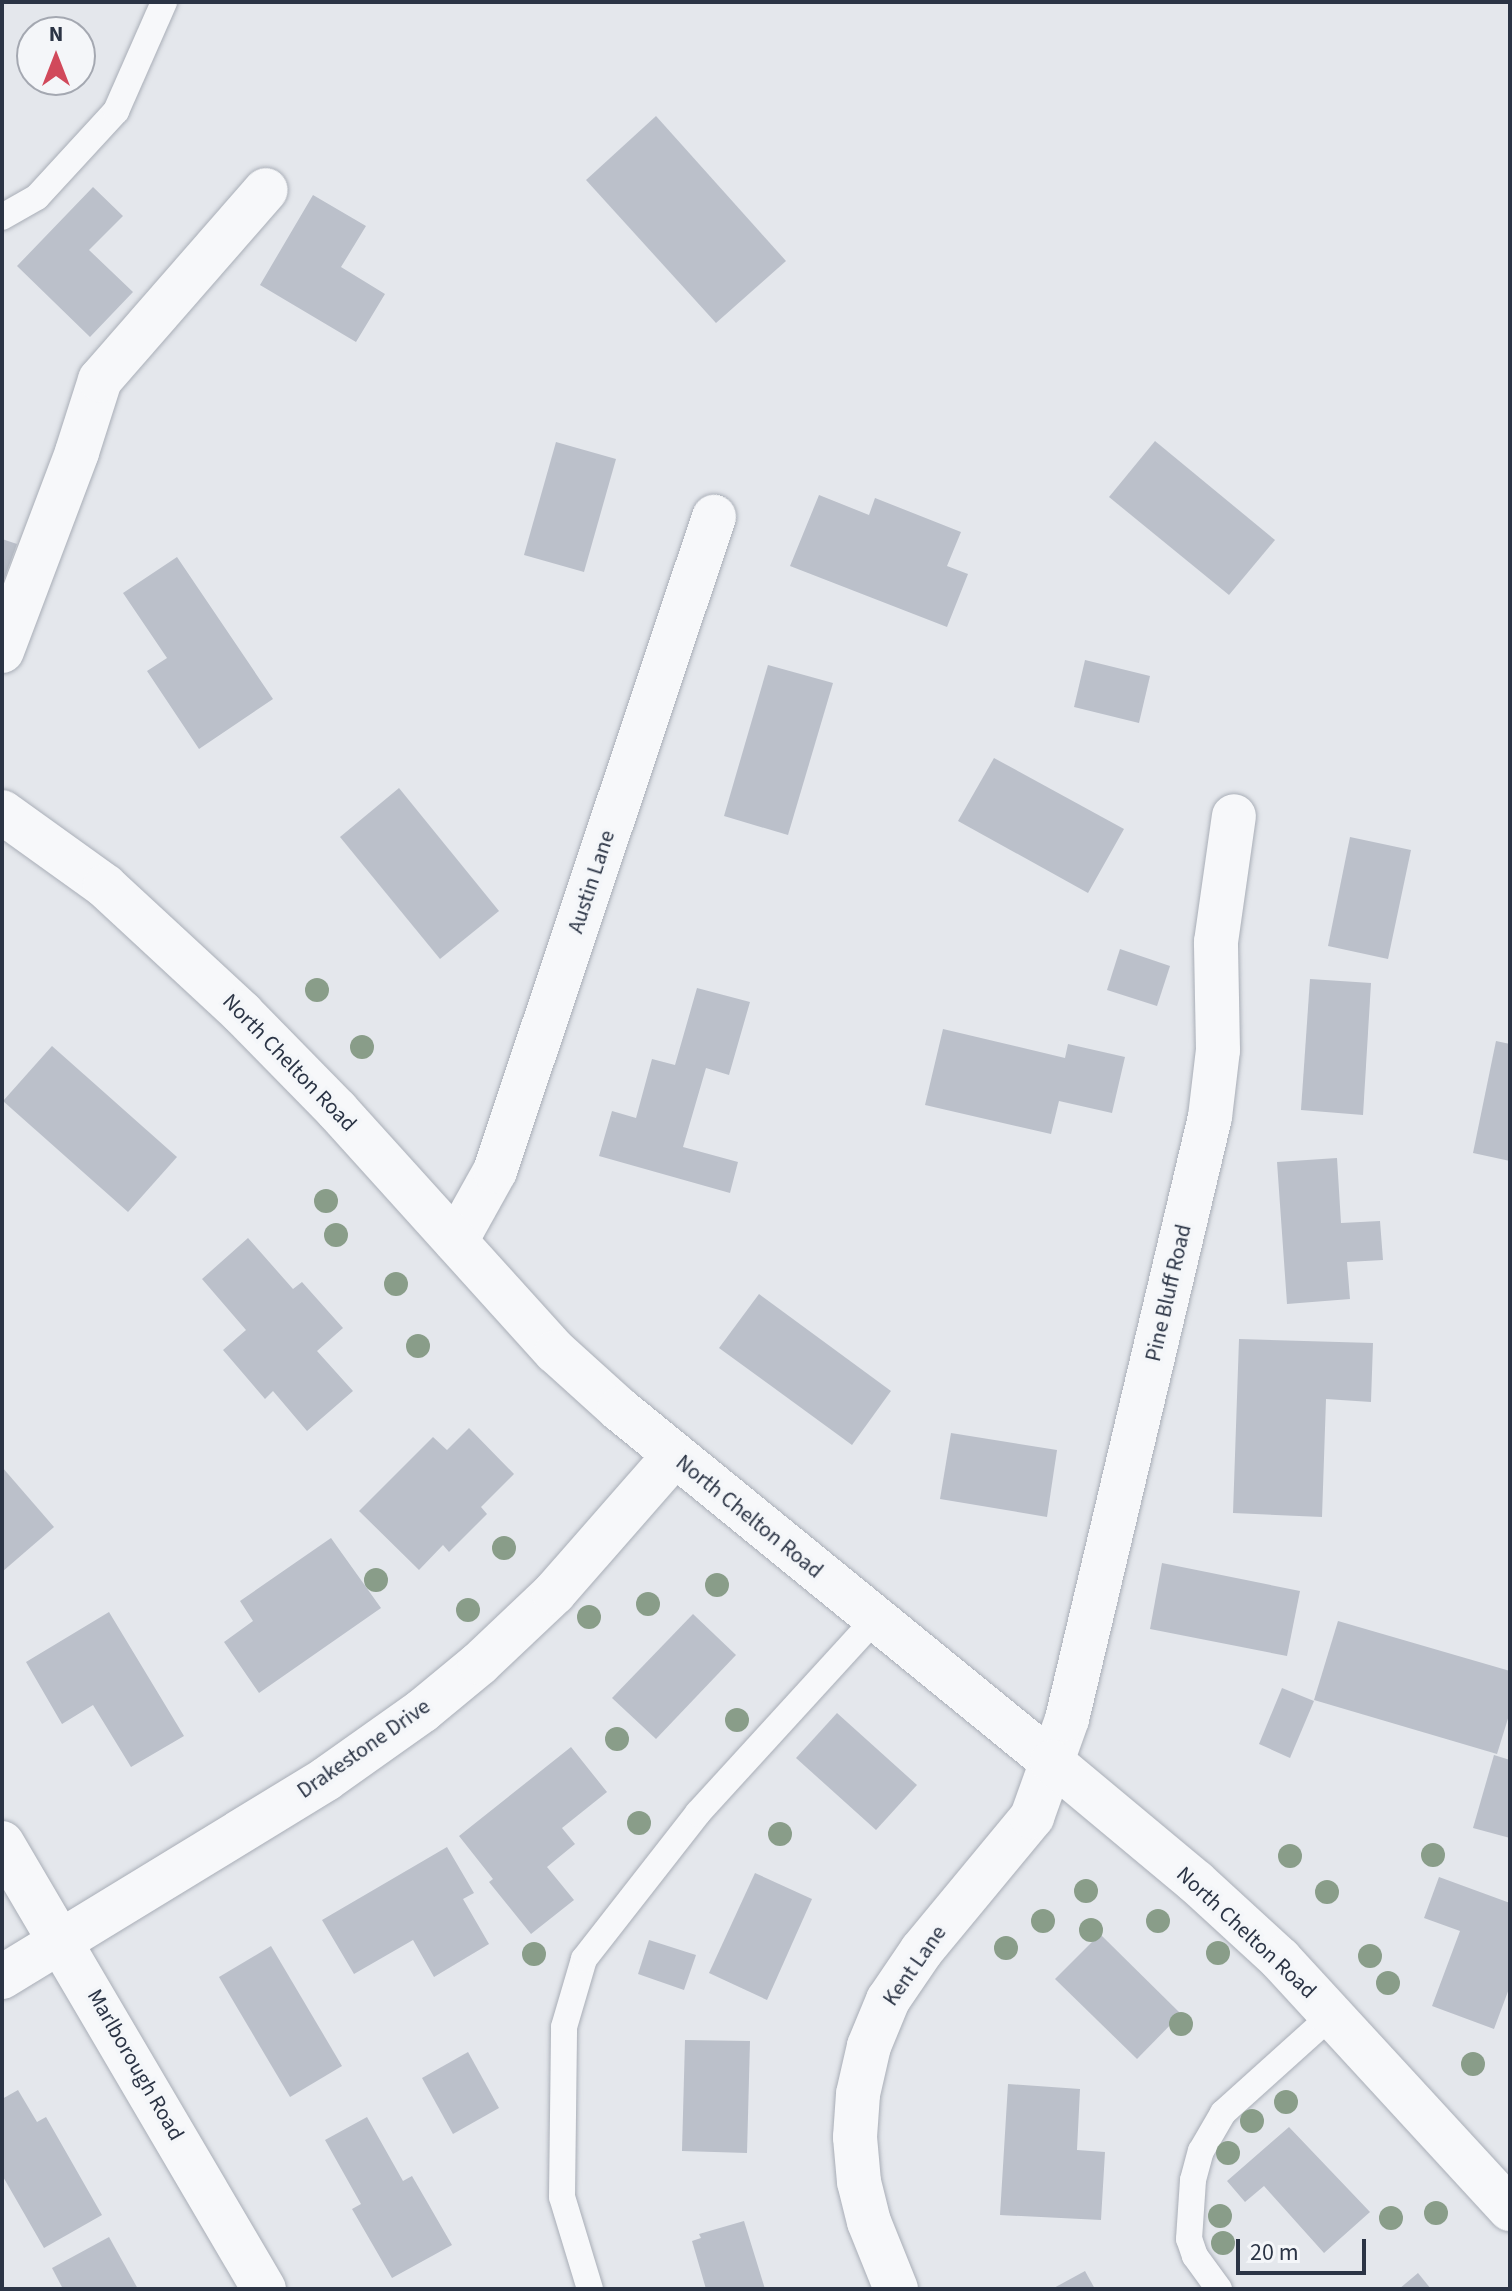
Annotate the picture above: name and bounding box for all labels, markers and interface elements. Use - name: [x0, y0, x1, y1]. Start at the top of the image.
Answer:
- north arrow: [16, 16, 96, 96]
- text: N: [49, 18, 63, 50]
- street label: Austin Lane: [563, 827, 621, 937]
- street label: North Chelton Road: [217, 989, 361, 1137]
- street label: Pine Bluff Road: [1140, 1222, 1198, 1364]
- street label: North Chelton Road: [670, 1450, 828, 1584]
- street label: Drakestone Drive: [293, 1693, 435, 1805]
- street label: North Chelton Road: [1171, 1862, 1321, 2004]
- street label: Kent Lane: [878, 1921, 952, 2011]
- street label: Marlborough Road: [81, 1985, 189, 2145]
- scale bar: [1240, 2223, 1370, 2273]
- text: 20 m: [1250, 2235, 1299, 2270]

